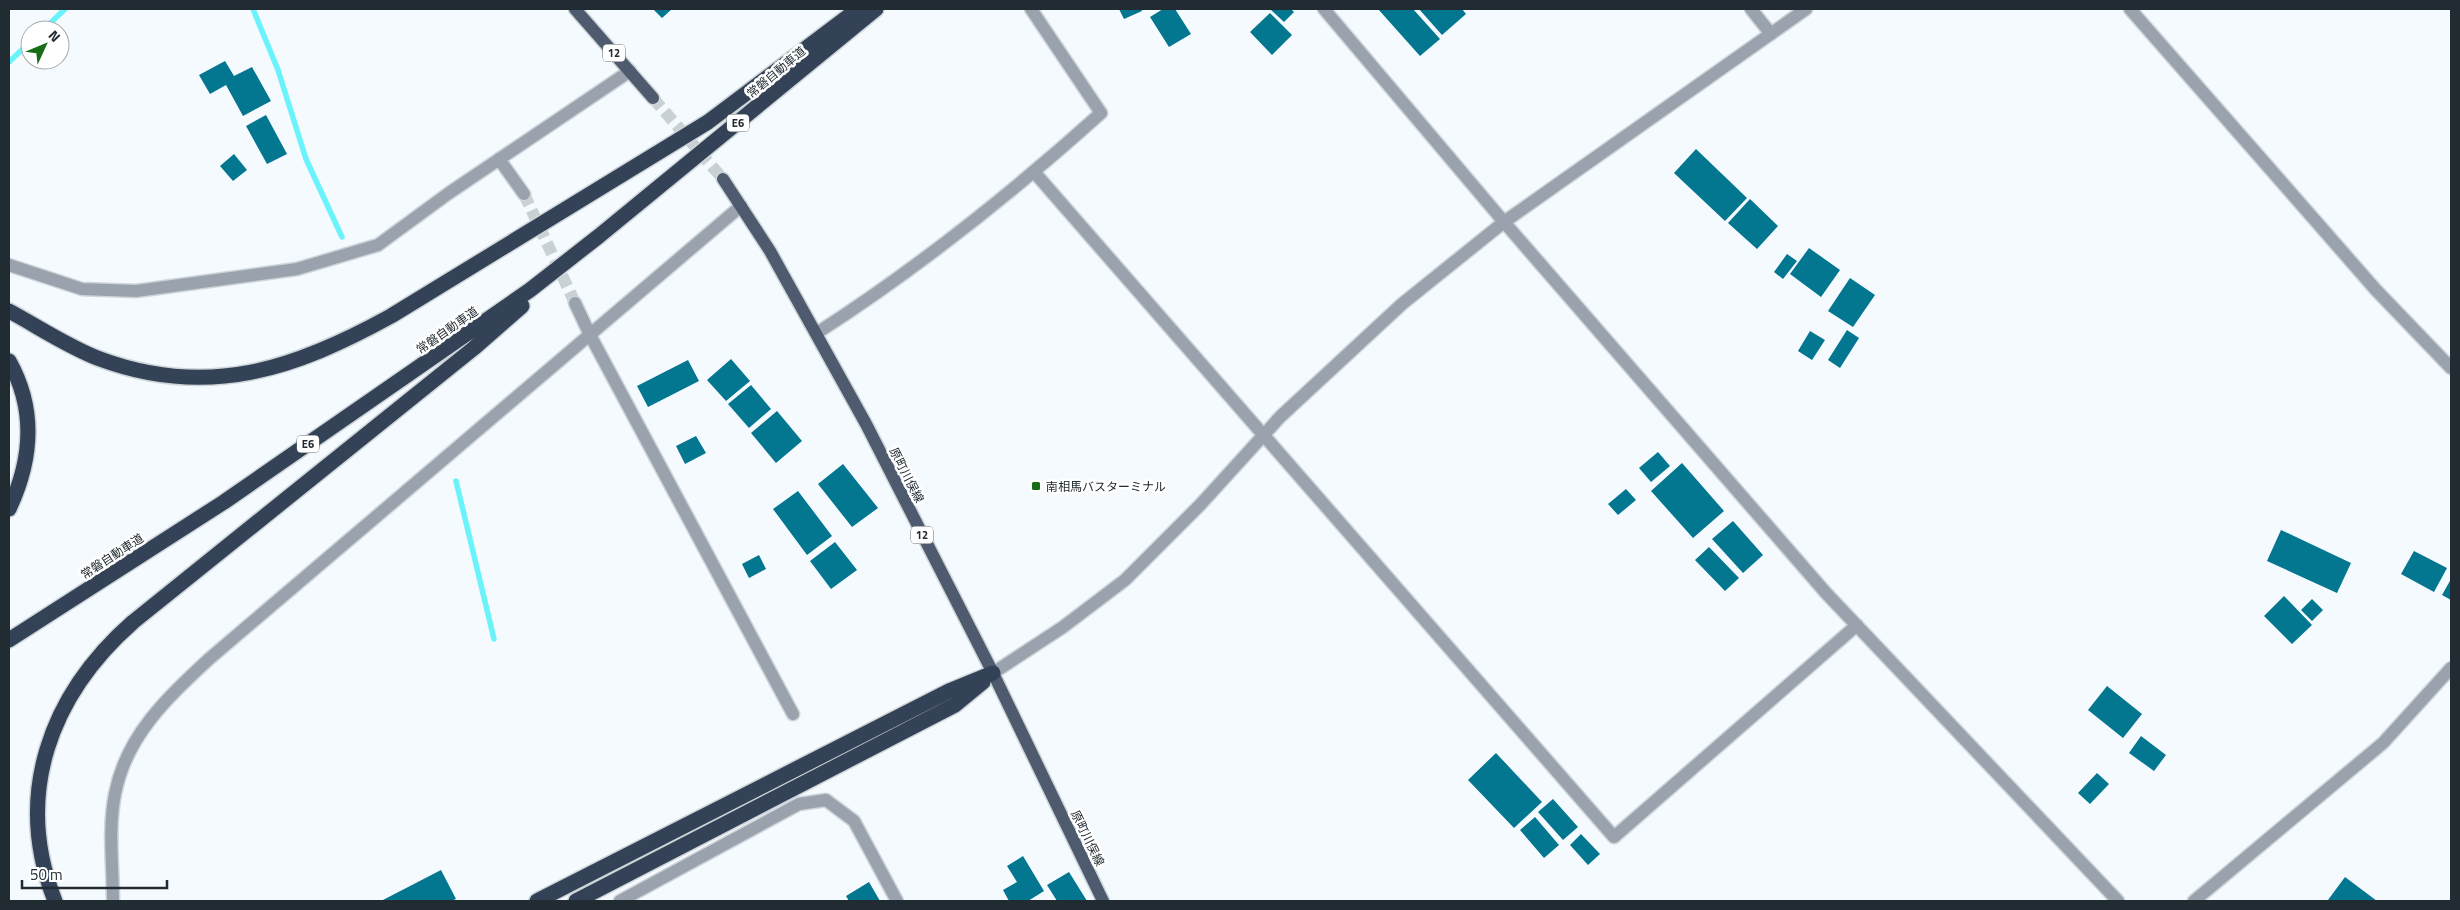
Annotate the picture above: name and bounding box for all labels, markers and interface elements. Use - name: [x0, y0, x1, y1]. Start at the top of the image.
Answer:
- north arrow: [20, 20, 70, 70]
- text: N: [44, 25, 66, 46]
- street label: 常磐自動車道: [742, 42, 810, 102]
- road number: 12: [603, 44, 625, 62]
- road number: E6: [727, 115, 749, 132]
- street label: 常磐自動車道: [412, 302, 482, 358]
- road number: E6: [297, 436, 319, 452]
- street label: 原町川俣線: [885, 444, 929, 506]
- place label: 南相馬バスターミナル: [1046, 477, 1166, 496]
- marker: 南相馬バスターミナル: [1030, 480, 1042, 492]
- road number: 12: [911, 526, 933, 544]
- street label: 常磐自動車道: [77, 528, 147, 584]
- street label: 原町川俣線: [1066, 807, 1110, 869]
- scale bar: [22, 858, 168, 890]
- text: 50 m: [30, 863, 63, 886]

